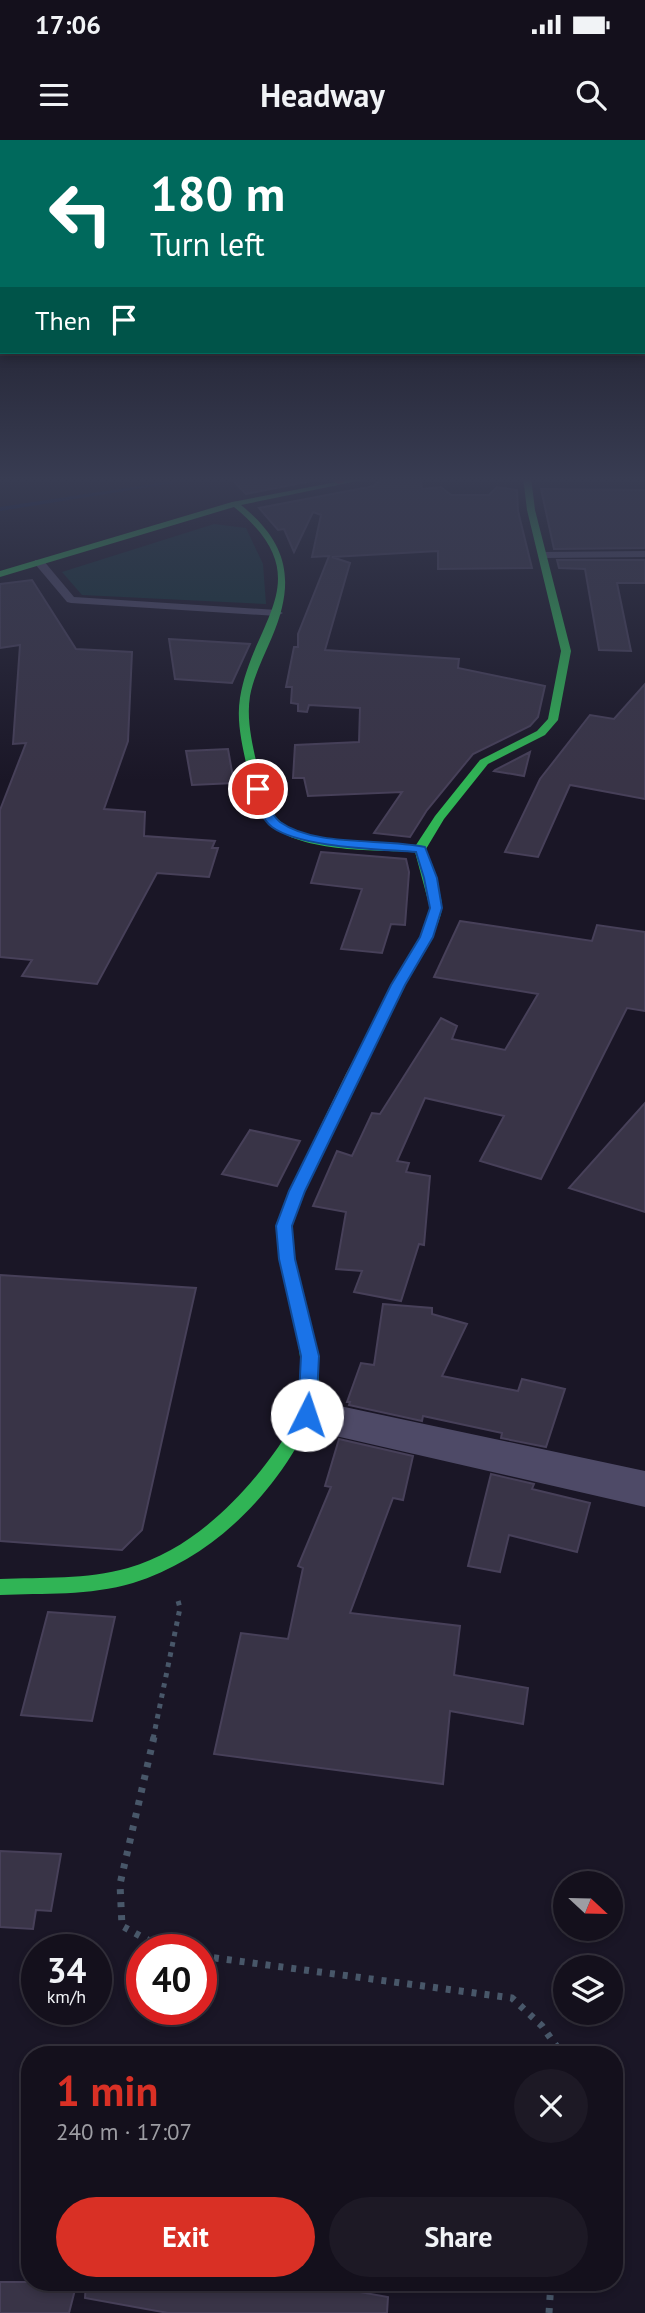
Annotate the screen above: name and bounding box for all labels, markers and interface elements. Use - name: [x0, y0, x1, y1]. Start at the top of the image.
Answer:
- text: 17:06: [35, 8, 101, 41]
- text: Headway: [260, 74, 385, 116]
- icon: menu: [35, 76, 73, 114]
- icon: search: [572, 76, 610, 114]
- text: 180 m: [150, 161, 285, 225]
- icon: left: [35, 168, 126, 259]
- text: Turn left: [150, 223, 265, 265]
- icon: arrive: [105, 301, 143, 339]
- text: Then: [35, 304, 91, 337]
- pin: [228, 759, 288, 819]
- icon: arrive: [239, 770, 277, 808]
- position arrow: [270, 1378, 344, 1452]
- north arrow: [553, 1871, 623, 1941]
- map controls: [553, 1871, 623, 2025]
- speed limit sign: 40: [126, 1934, 217, 2025]
- text: 34: [47, 1947, 86, 1993]
- button: layers: [553, 1955, 623, 2025]
- text: km/h: [47, 1985, 86, 2008]
- text: 1 min: [56, 2063, 158, 2118]
- button: close: [514, 2069, 588, 2143]
- text: 240 m · 17:07: [56, 2117, 192, 2146]
- button: Exit: [56, 2197, 315, 2277]
- button: Share: [329, 2197, 588, 2277]

